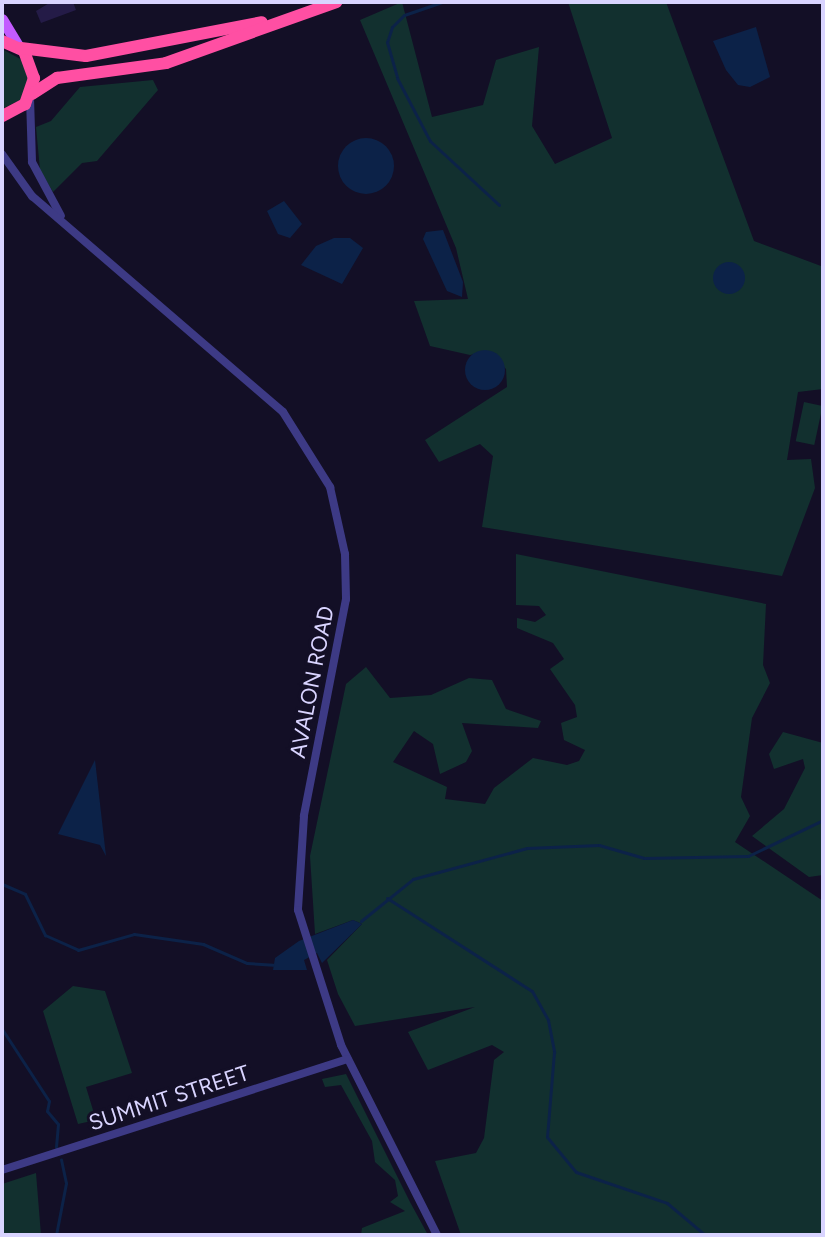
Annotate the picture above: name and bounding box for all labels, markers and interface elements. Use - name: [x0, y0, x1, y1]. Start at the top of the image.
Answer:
- street label: AVALON ROAD: [284, 604, 340, 760]
- street label: SUMMIT STREET: [85, 1060, 253, 1136]

